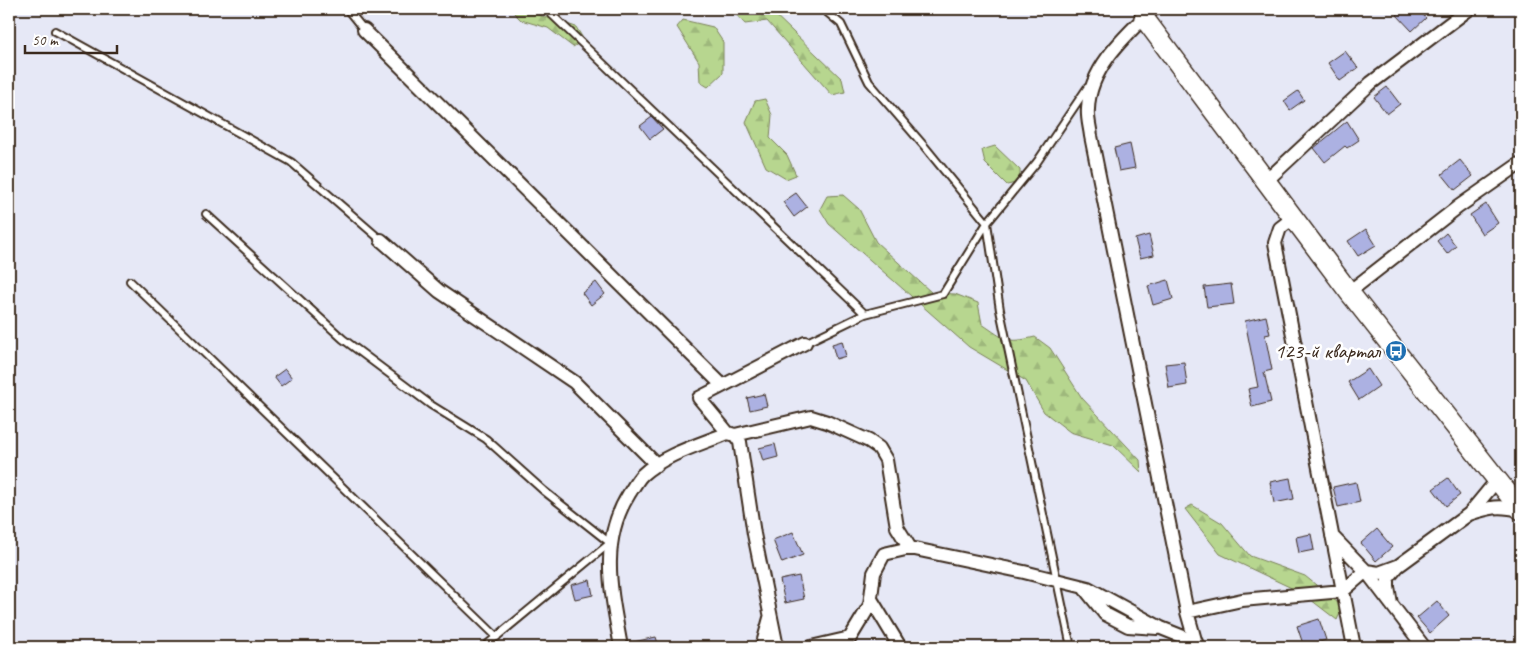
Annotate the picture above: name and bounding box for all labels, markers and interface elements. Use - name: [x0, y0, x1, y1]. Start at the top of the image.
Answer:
- scale bar: [25, 22, 118, 54]
- text: 50 m: [32, 31, 59, 50]
- place label: 123-й квартал: [1275, 338, 1382, 364]
- bus stop icon: 123-й квартал: [1384, 339, 1408, 363]

